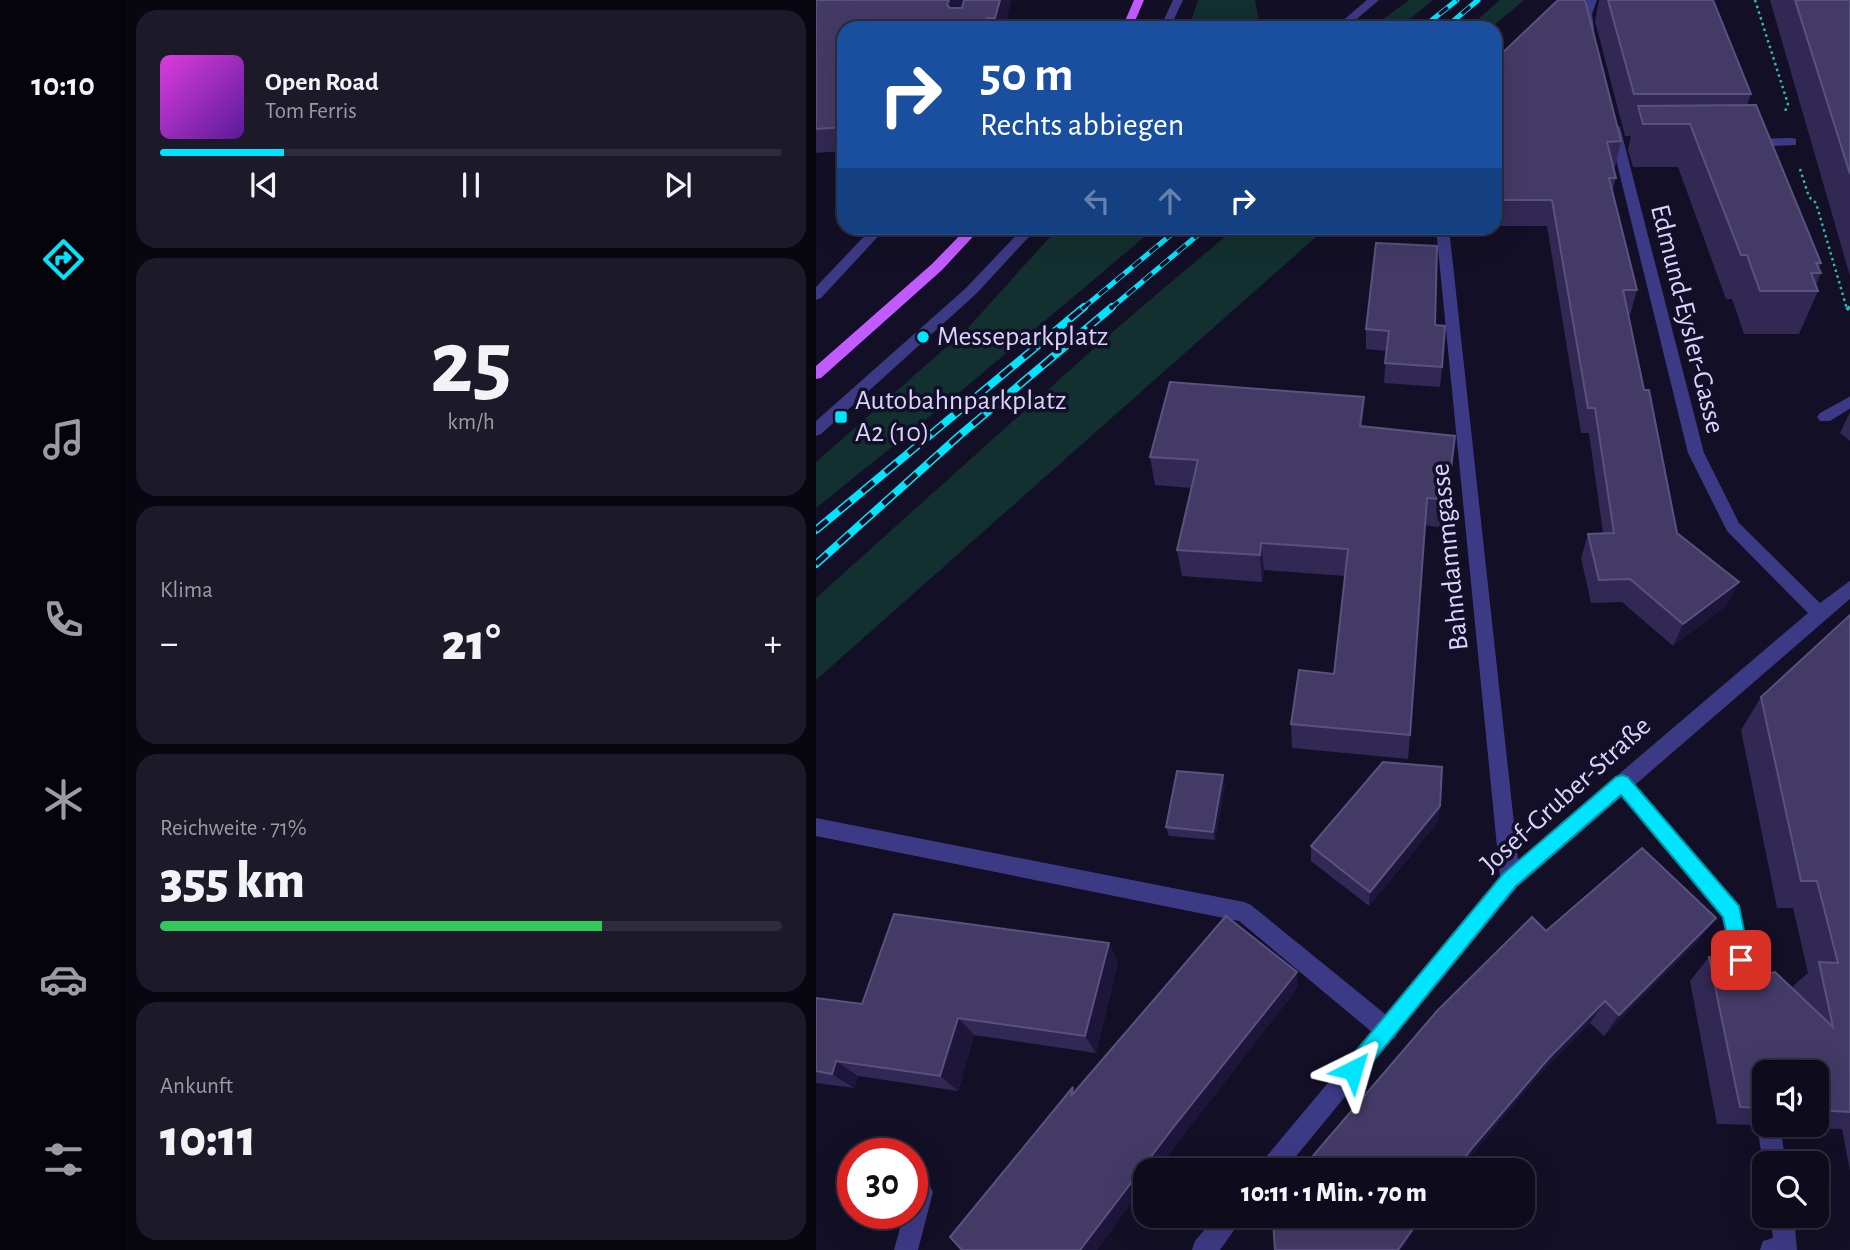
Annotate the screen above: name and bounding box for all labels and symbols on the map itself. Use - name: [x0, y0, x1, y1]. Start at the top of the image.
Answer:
- street label: Edmund-Eysler-Gasse: [1645, 202, 1729, 436]
- place label: Messeparkplatz: [937, 323, 1108, 351]
- marker: Messeparkplatz: [915, 329, 931, 345]
- place label: Autobahnparkplatz A2 (10): [855, 387, 1067, 447]
- marker: Autobahnparkplatz A2 (10): [833, 409, 849, 425]
- street label: Bahndammgasse: [1426, 462, 1474, 652]
- street label: Josef-Gruber-Straße: [1476, 712, 1656, 878]
- pin: [1711, 930, 1771, 990]
- position arrow: [1316, 1033, 1390, 1107]
- speed limit sign: 30: [837, 1138, 928, 1229]

